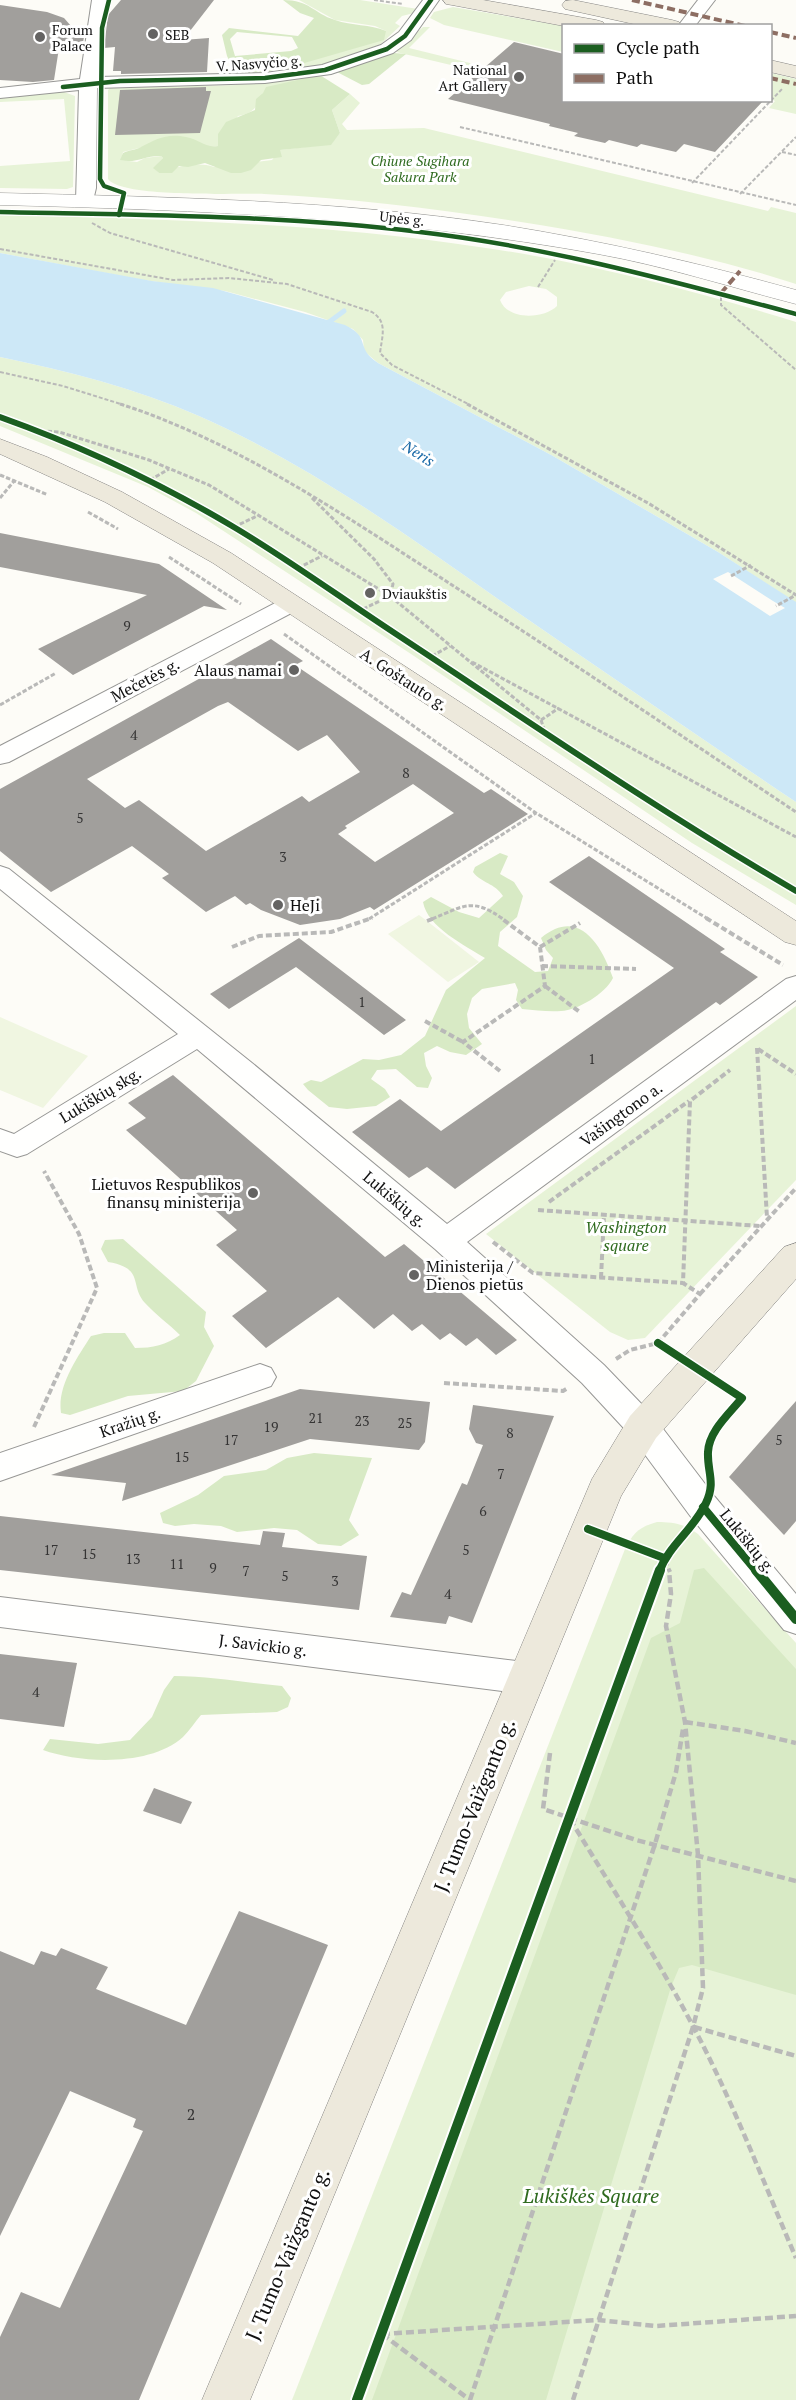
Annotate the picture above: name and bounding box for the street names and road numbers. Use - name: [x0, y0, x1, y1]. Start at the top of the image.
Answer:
- street label: V. Nasvyčio g.: [215, 51, 303, 75]
- street label: Upės g.: [379, 206, 425, 230]
- street label: A. Goštauto g.: [356, 642, 452, 716]
- street label: Mečetės g.: [107, 653, 183, 707]
- street label: Lukiškių skg.: [55, 1062, 145, 1128]
- street label: Vašingtono a.: [575, 1077, 667, 1151]
- street label: Lukiškių g.: [358, 1166, 432, 1232]
- street label: Kražių g.: [97, 1401, 163, 1443]
- street label: Lukiškių g.: [715, 1504, 781, 1578]
- street label: J. Savickio g.: [218, 1629, 308, 1661]
- street label: J. Tumo-Vaižganto g.: [427, 1714, 521, 1896]
- street label: J. Tumo-Vaižganto g.: [238, 2164, 336, 2344]

